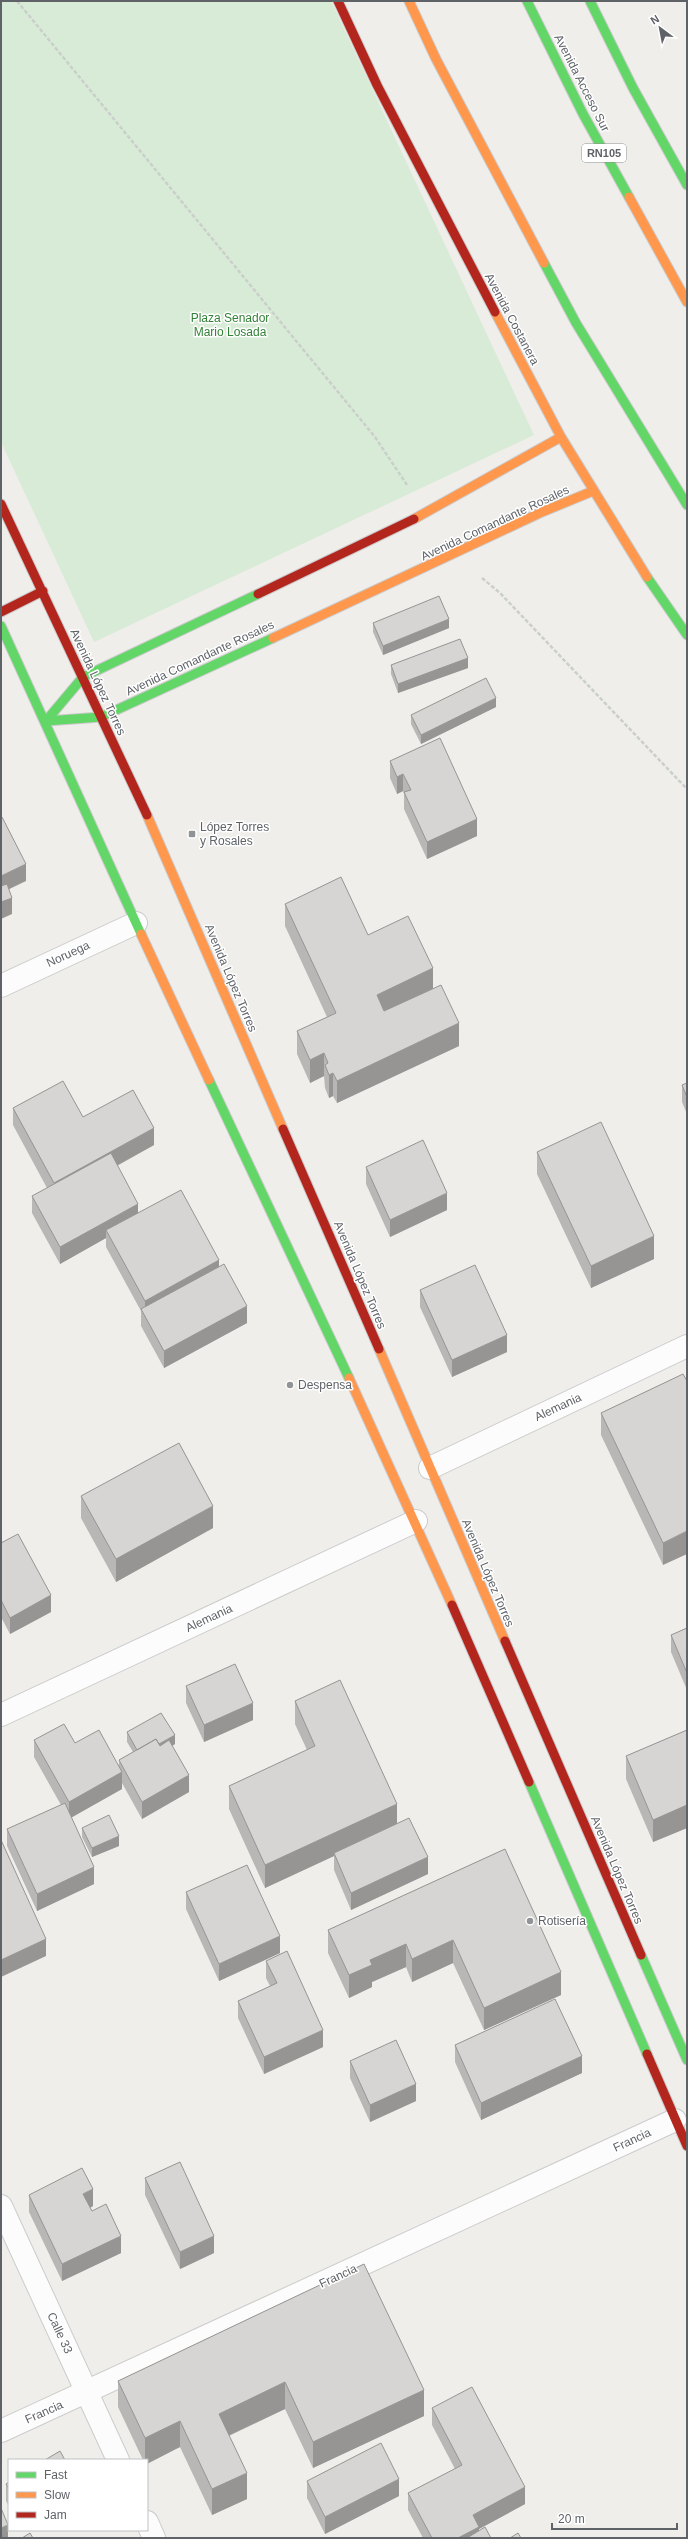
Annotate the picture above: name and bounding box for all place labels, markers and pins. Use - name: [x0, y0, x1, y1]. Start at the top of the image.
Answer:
- place label: López Torres y Rosales: [200, 820, 269, 848]
- marker: López Torres y Rosales: [187, 829, 197, 839]
- place label: Despensa: [298, 1378, 352, 1392]
- marker: Despensa: [285, 1380, 295, 1390]
- place label: Rotisería: [538, 1914, 586, 1928]
- marker: Rotisería: [525, 1916, 535, 1926]

